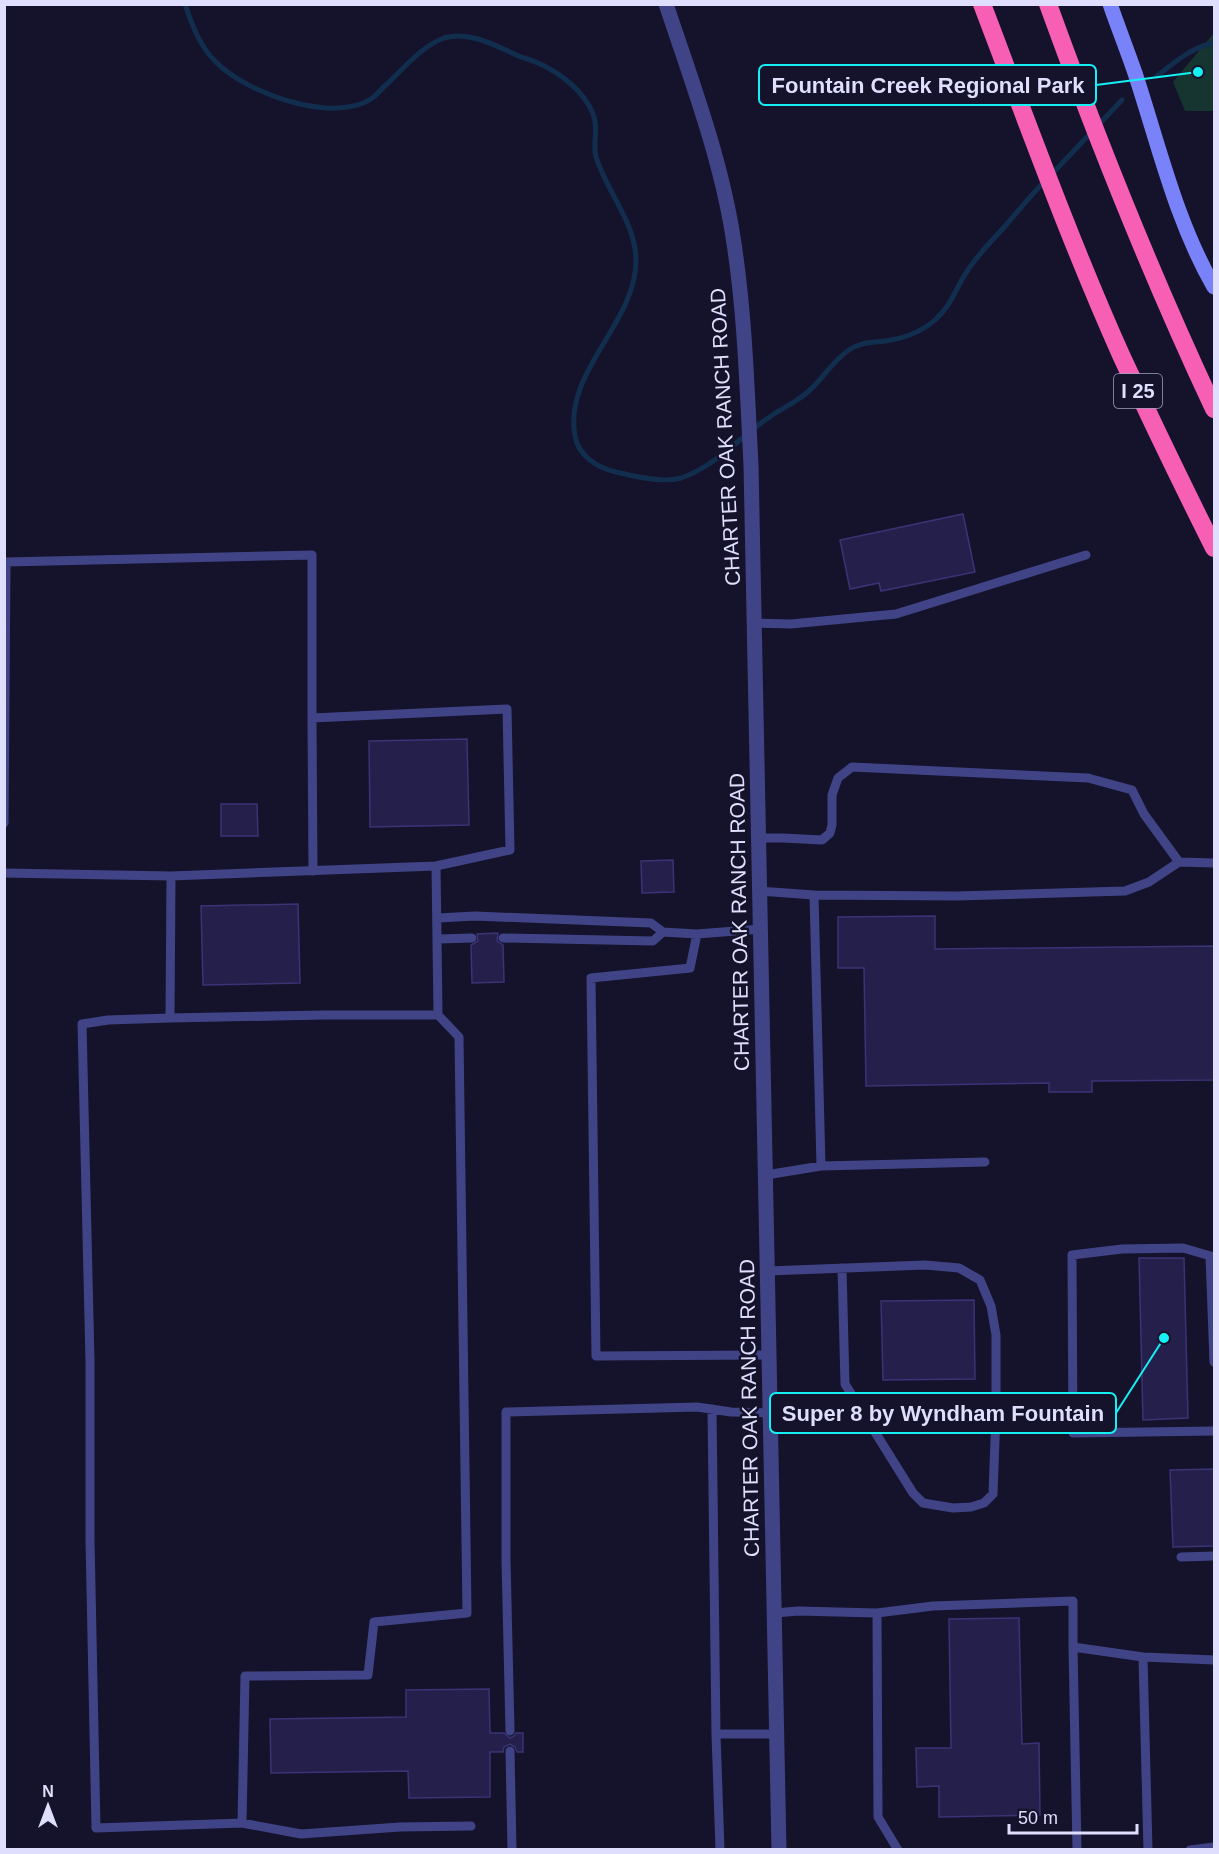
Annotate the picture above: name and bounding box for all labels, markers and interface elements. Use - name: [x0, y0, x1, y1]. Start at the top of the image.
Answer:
- callout: Fountain Creek Regional Park: [759, 65, 1096, 105]
- text: Fountain Creek Regional Park: [772, 73, 1085, 98]
- street label: CHARTER OAK RANCH ROAD: [706, 287, 744, 587]
- road number: I 25: [1114, 374, 1162, 408]
- street label: CHARTER OAK RANCH ROAD: [725, 773, 753, 1071]
- street label: CHARTER OAK RANCH ROAD: [735, 1259, 763, 1557]
- callout: Super 8 by Wyndham Fountain: [770, 1393, 1116, 1433]
- text: Super 8 by Wyndham Fountain: [782, 1401, 1104, 1426]
- north arrow: [18, 1776, 78, 1836]
- text: N: [42, 1783, 54, 1800]
- scale bar: [1009, 1797, 1136, 1835]
- text: 50 m: [1018, 1808, 1058, 1828]

